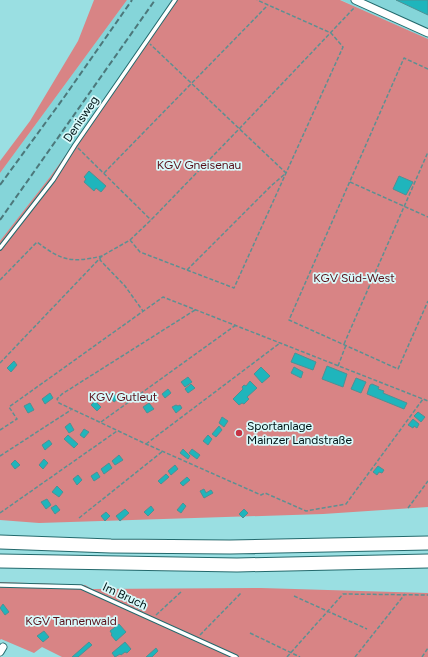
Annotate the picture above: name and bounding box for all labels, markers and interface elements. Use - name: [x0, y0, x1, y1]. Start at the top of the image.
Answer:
- street label: Denisweg: [60, 93, 102, 145]
- park label: KGV Gneisenau: [157, 158, 241, 172]
- park label: KGV Süd-West: [313, 271, 395, 285]
- park label: KGV Gutleut: [89, 390, 158, 404]
- place label: Sportanlage Mainzer Landstraße: [247, 419, 352, 447]
- marker: Sportanlage Mainzer Landstraße: [234, 428, 244, 438]
- street label: Im Bruch: [100, 580, 150, 613]
- park label: KGV Tannenwald: [25, 614, 117, 628]

